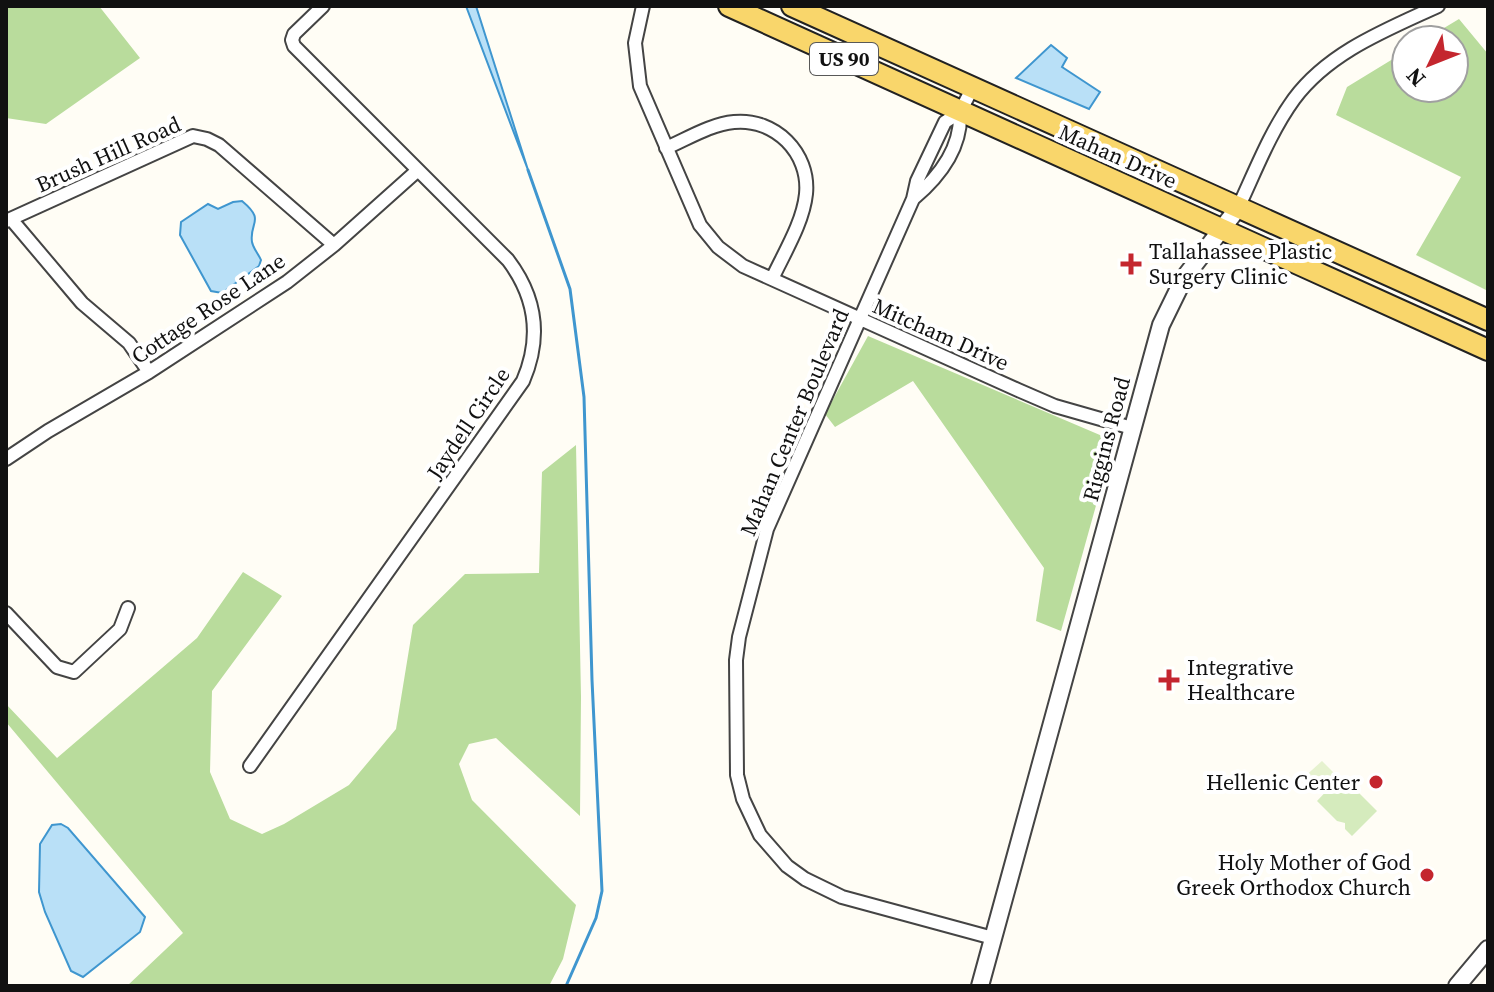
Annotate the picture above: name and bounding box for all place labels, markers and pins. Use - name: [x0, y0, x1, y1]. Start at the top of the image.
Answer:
- place label: Tallahassee Plastic Surgery Clinic: [1149, 236, 1333, 291]
- marker: Tallahassee Plastic Surgery Clinic: [1120, 253, 1142, 275]
- place label: Integrative Healthcare: [1187, 652, 1295, 707]
- marker: Integrative Healthcare: [1158, 669, 1180, 691]
- place label: Hellenic Center: [1206, 767, 1361, 797]
- marker: Hellenic Center: [1367, 773, 1385, 791]
- place label: Holy Mother of God Greek Orthodox Church: [1176, 847, 1412, 902]
- marker: Holy Mother of God Greek Orthodox Church: [1418, 866, 1436, 884]

